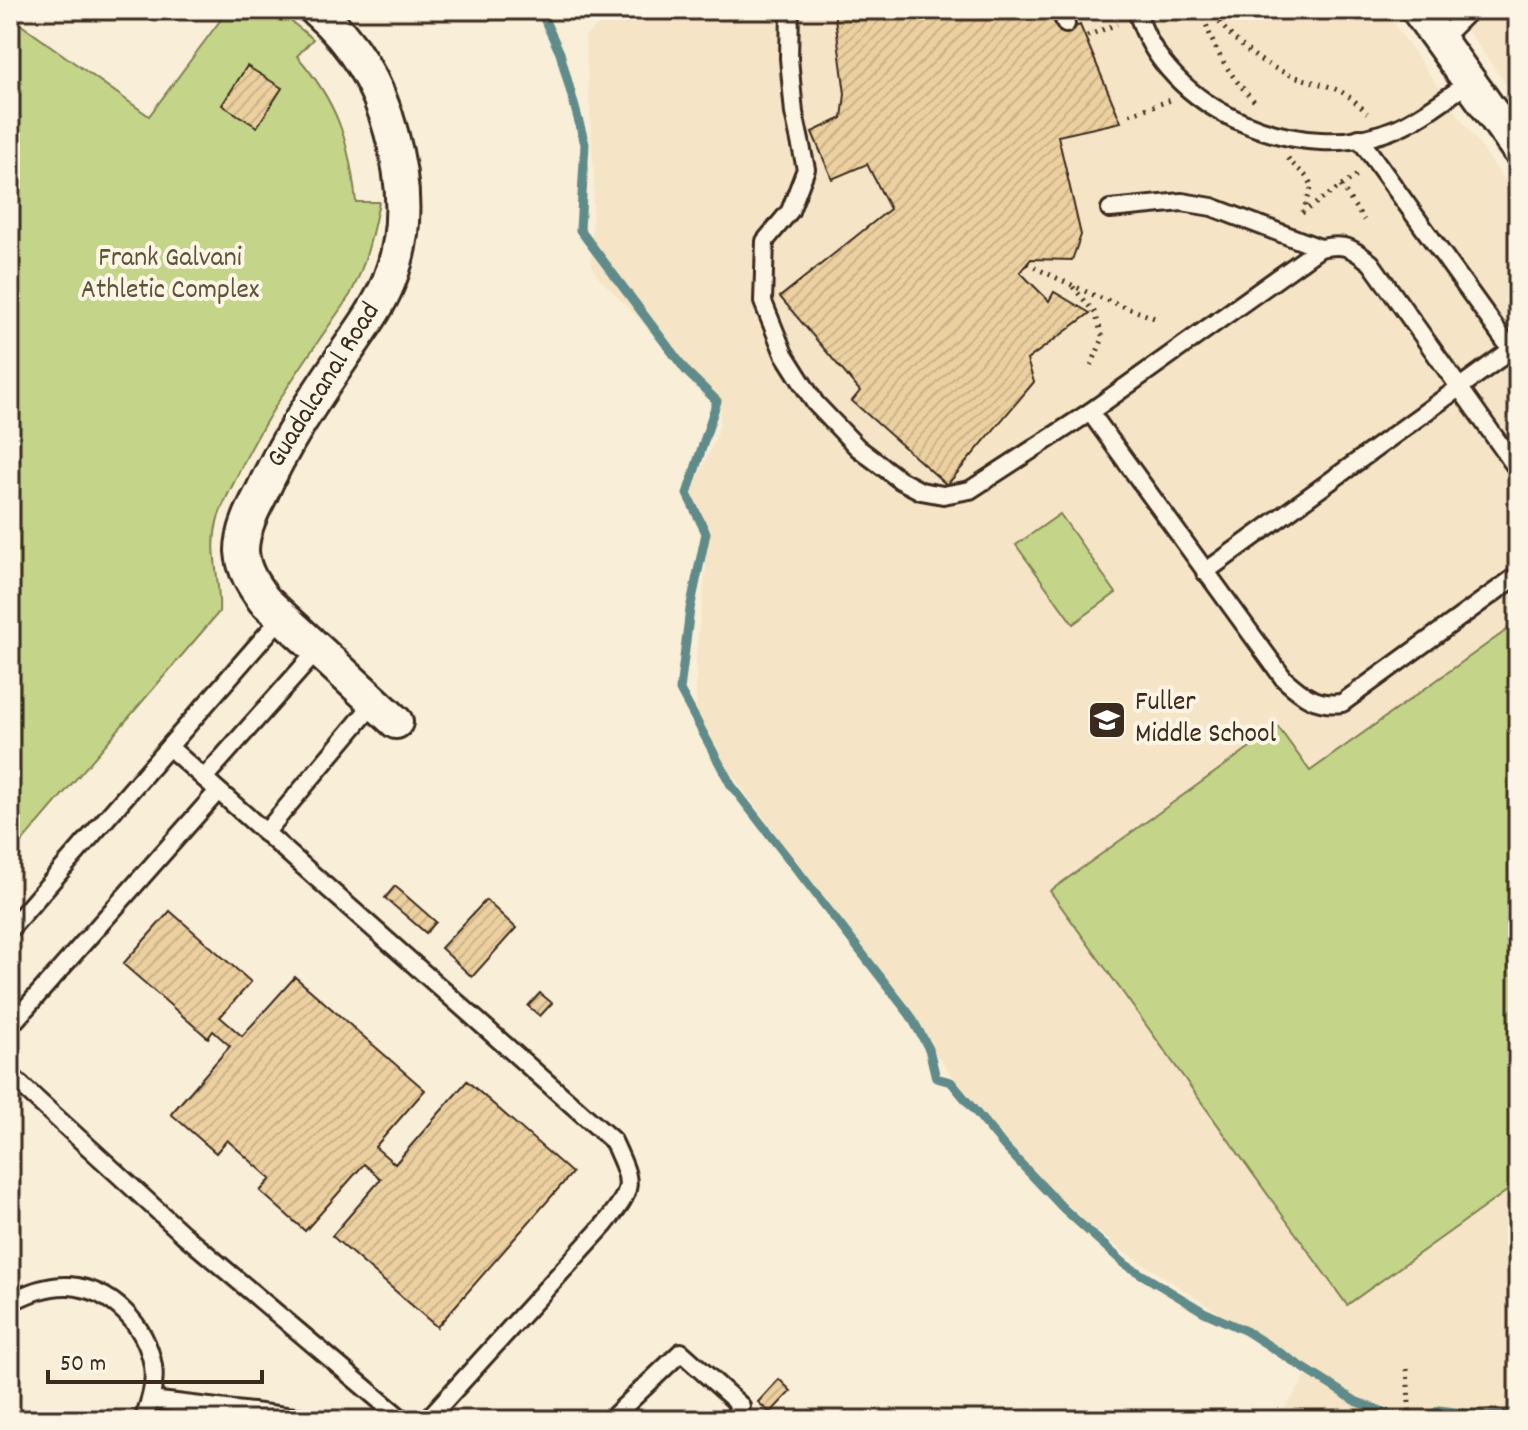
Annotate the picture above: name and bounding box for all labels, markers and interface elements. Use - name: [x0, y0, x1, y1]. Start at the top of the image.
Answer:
- park label: Frank Galvani Athletic Complex: [81, 240, 259, 312]
- street label: Guadalcanal Road: [258, 296, 392, 476]
- place label: Fuller Middle School: [1135, 684, 1277, 756]
- school or university icon: Fuller Middle School: [1086, 699, 1128, 741]
- scale bar: [48, 1334, 262, 1384]
- text: 50 m: [60, 1348, 106, 1382]

